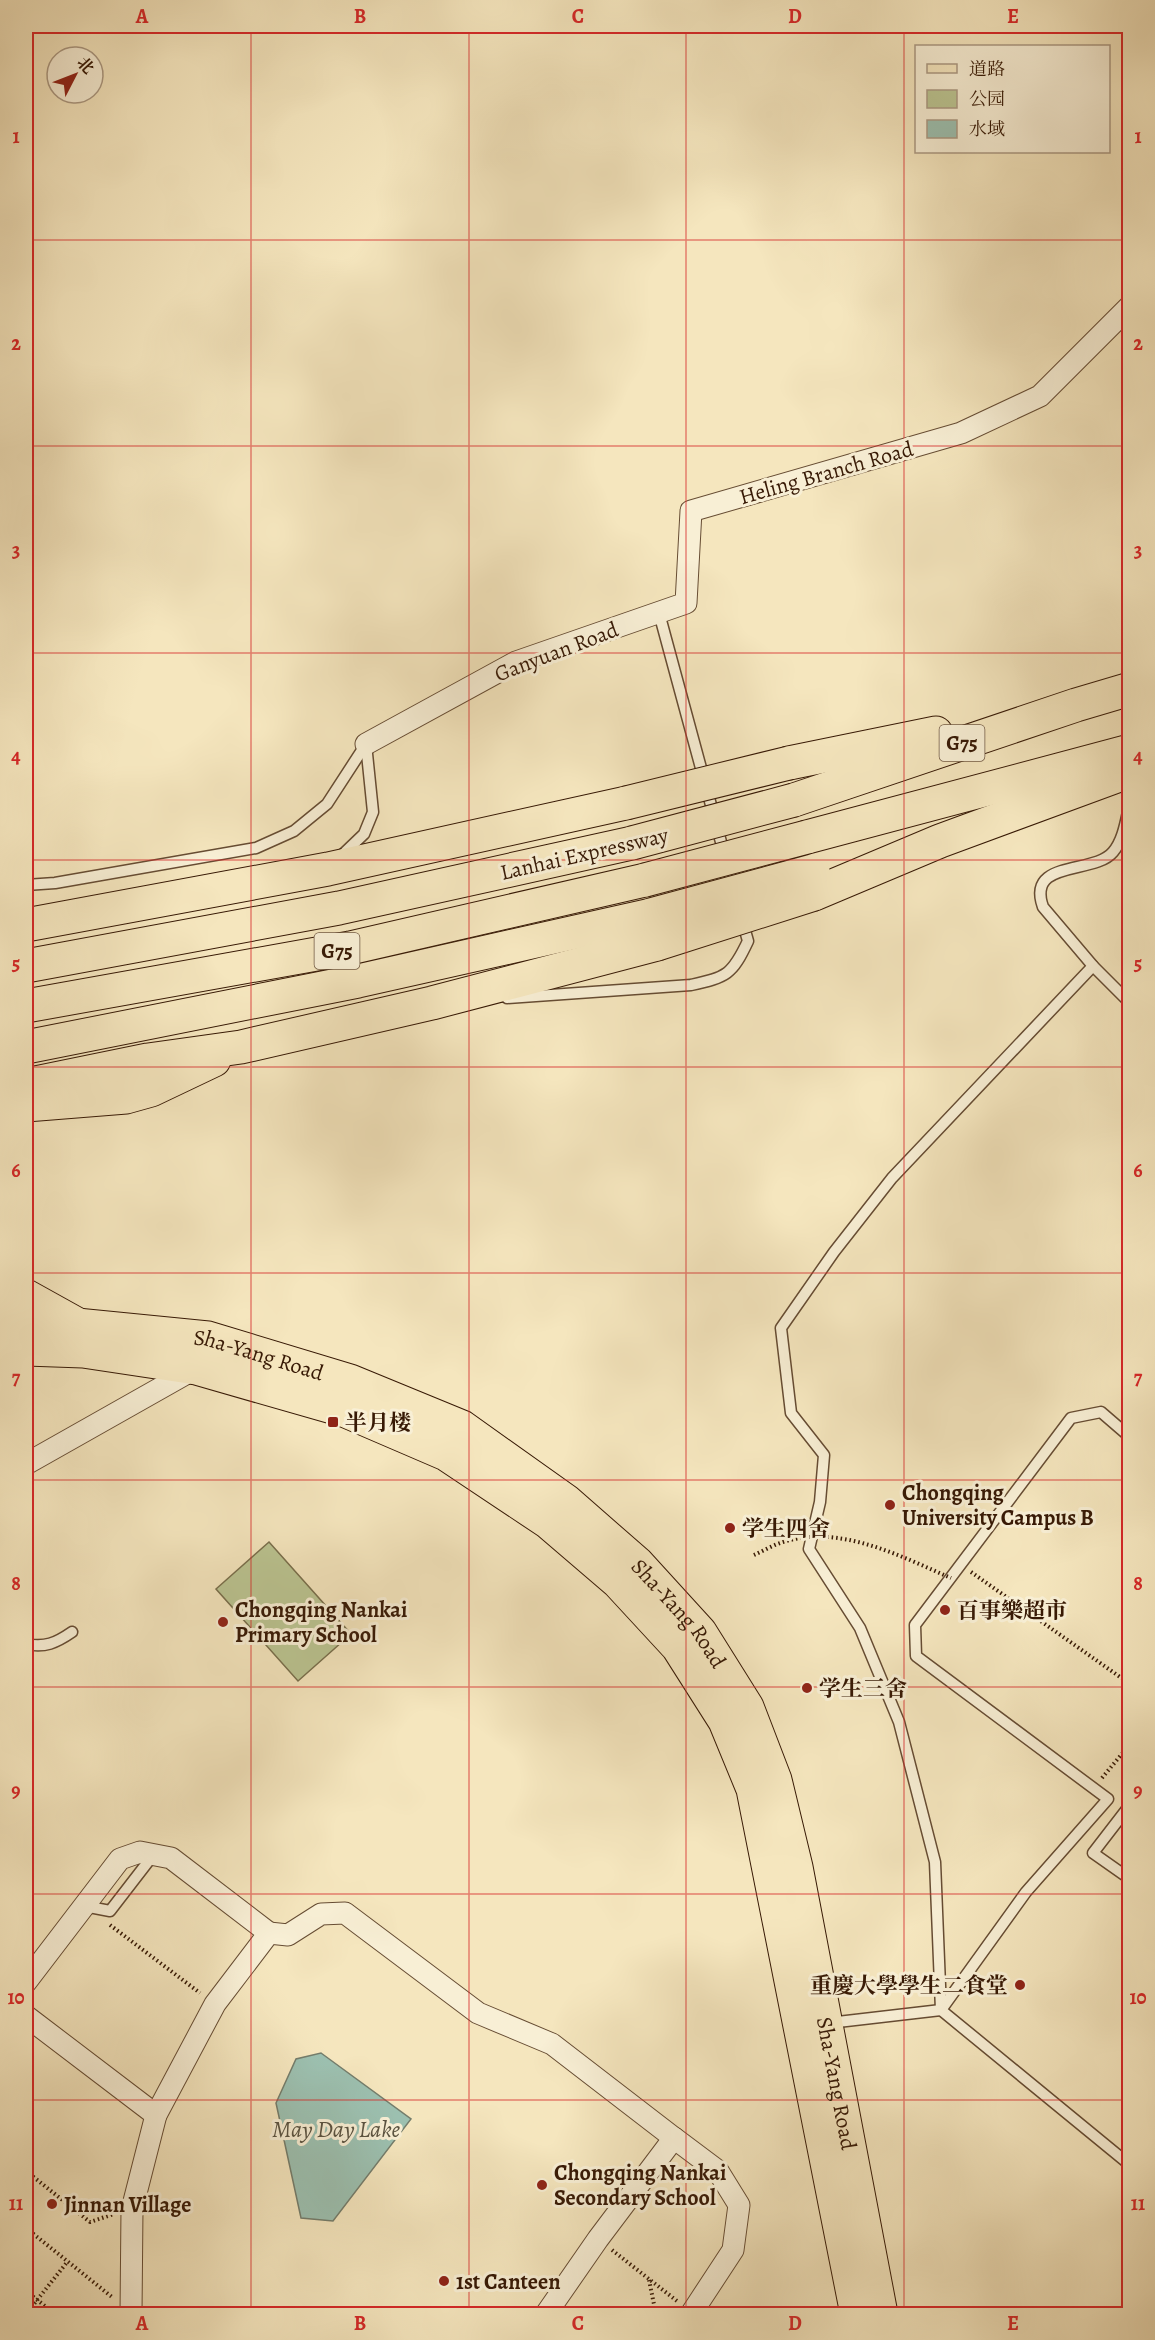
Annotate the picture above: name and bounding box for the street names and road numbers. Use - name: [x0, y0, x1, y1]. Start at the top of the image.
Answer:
- street label: Heling Branch Road: [736, 434, 917, 512]
- street label: Ganyuan Road: [490, 614, 623, 689]
- road number: G75: [940, 725, 984, 761]
- street label: Lanhai Expressway: [497, 820, 671, 888]
- road number: G75: [314, 933, 360, 969]
- street label: Sha-Yang Road: [192, 1323, 327, 1388]
- street label: Sha-Yang Road: [624, 1552, 733, 1674]
- street label: Sha-Yang Road: [809, 2015, 863, 2153]

